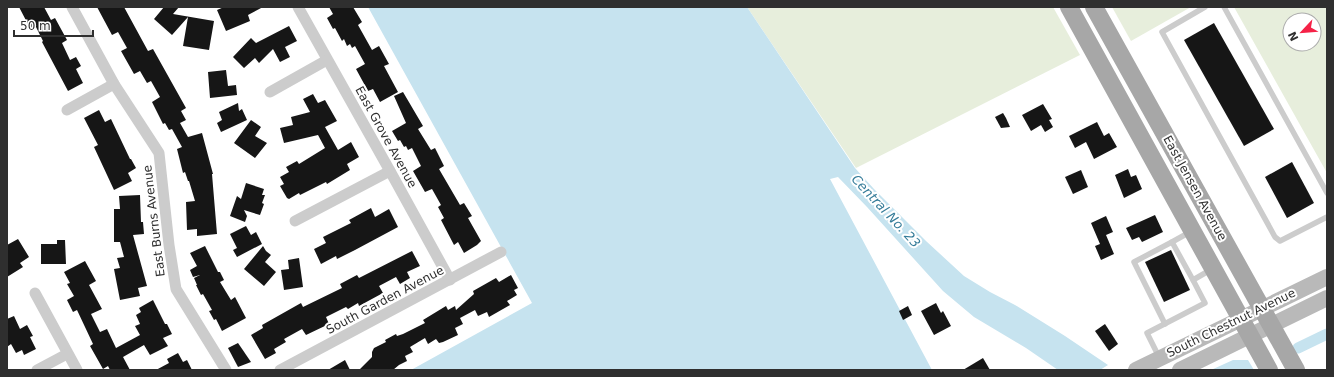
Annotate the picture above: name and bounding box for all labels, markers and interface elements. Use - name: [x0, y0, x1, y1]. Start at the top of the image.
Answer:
- scale bar: [14, 12, 93, 38]
- north arrow: [1282, 12, 1322, 52]
- text: 50 m: [20, 19, 51, 33]
- text: N: [1286, 29, 1301, 43]
- street label: East Grove Avenue: [352, 84, 420, 190]
- street label: East Jensen Avenue: [1160, 133, 1230, 243]
- street label: East Burns Avenue: [140, 164, 168, 278]
- water label: Central No. 23: [848, 172, 924, 250]
- street label: South Garden Avenue: [324, 263, 446, 337]
- street label: South Chestnut Avenue: [1164, 286, 1298, 360]

